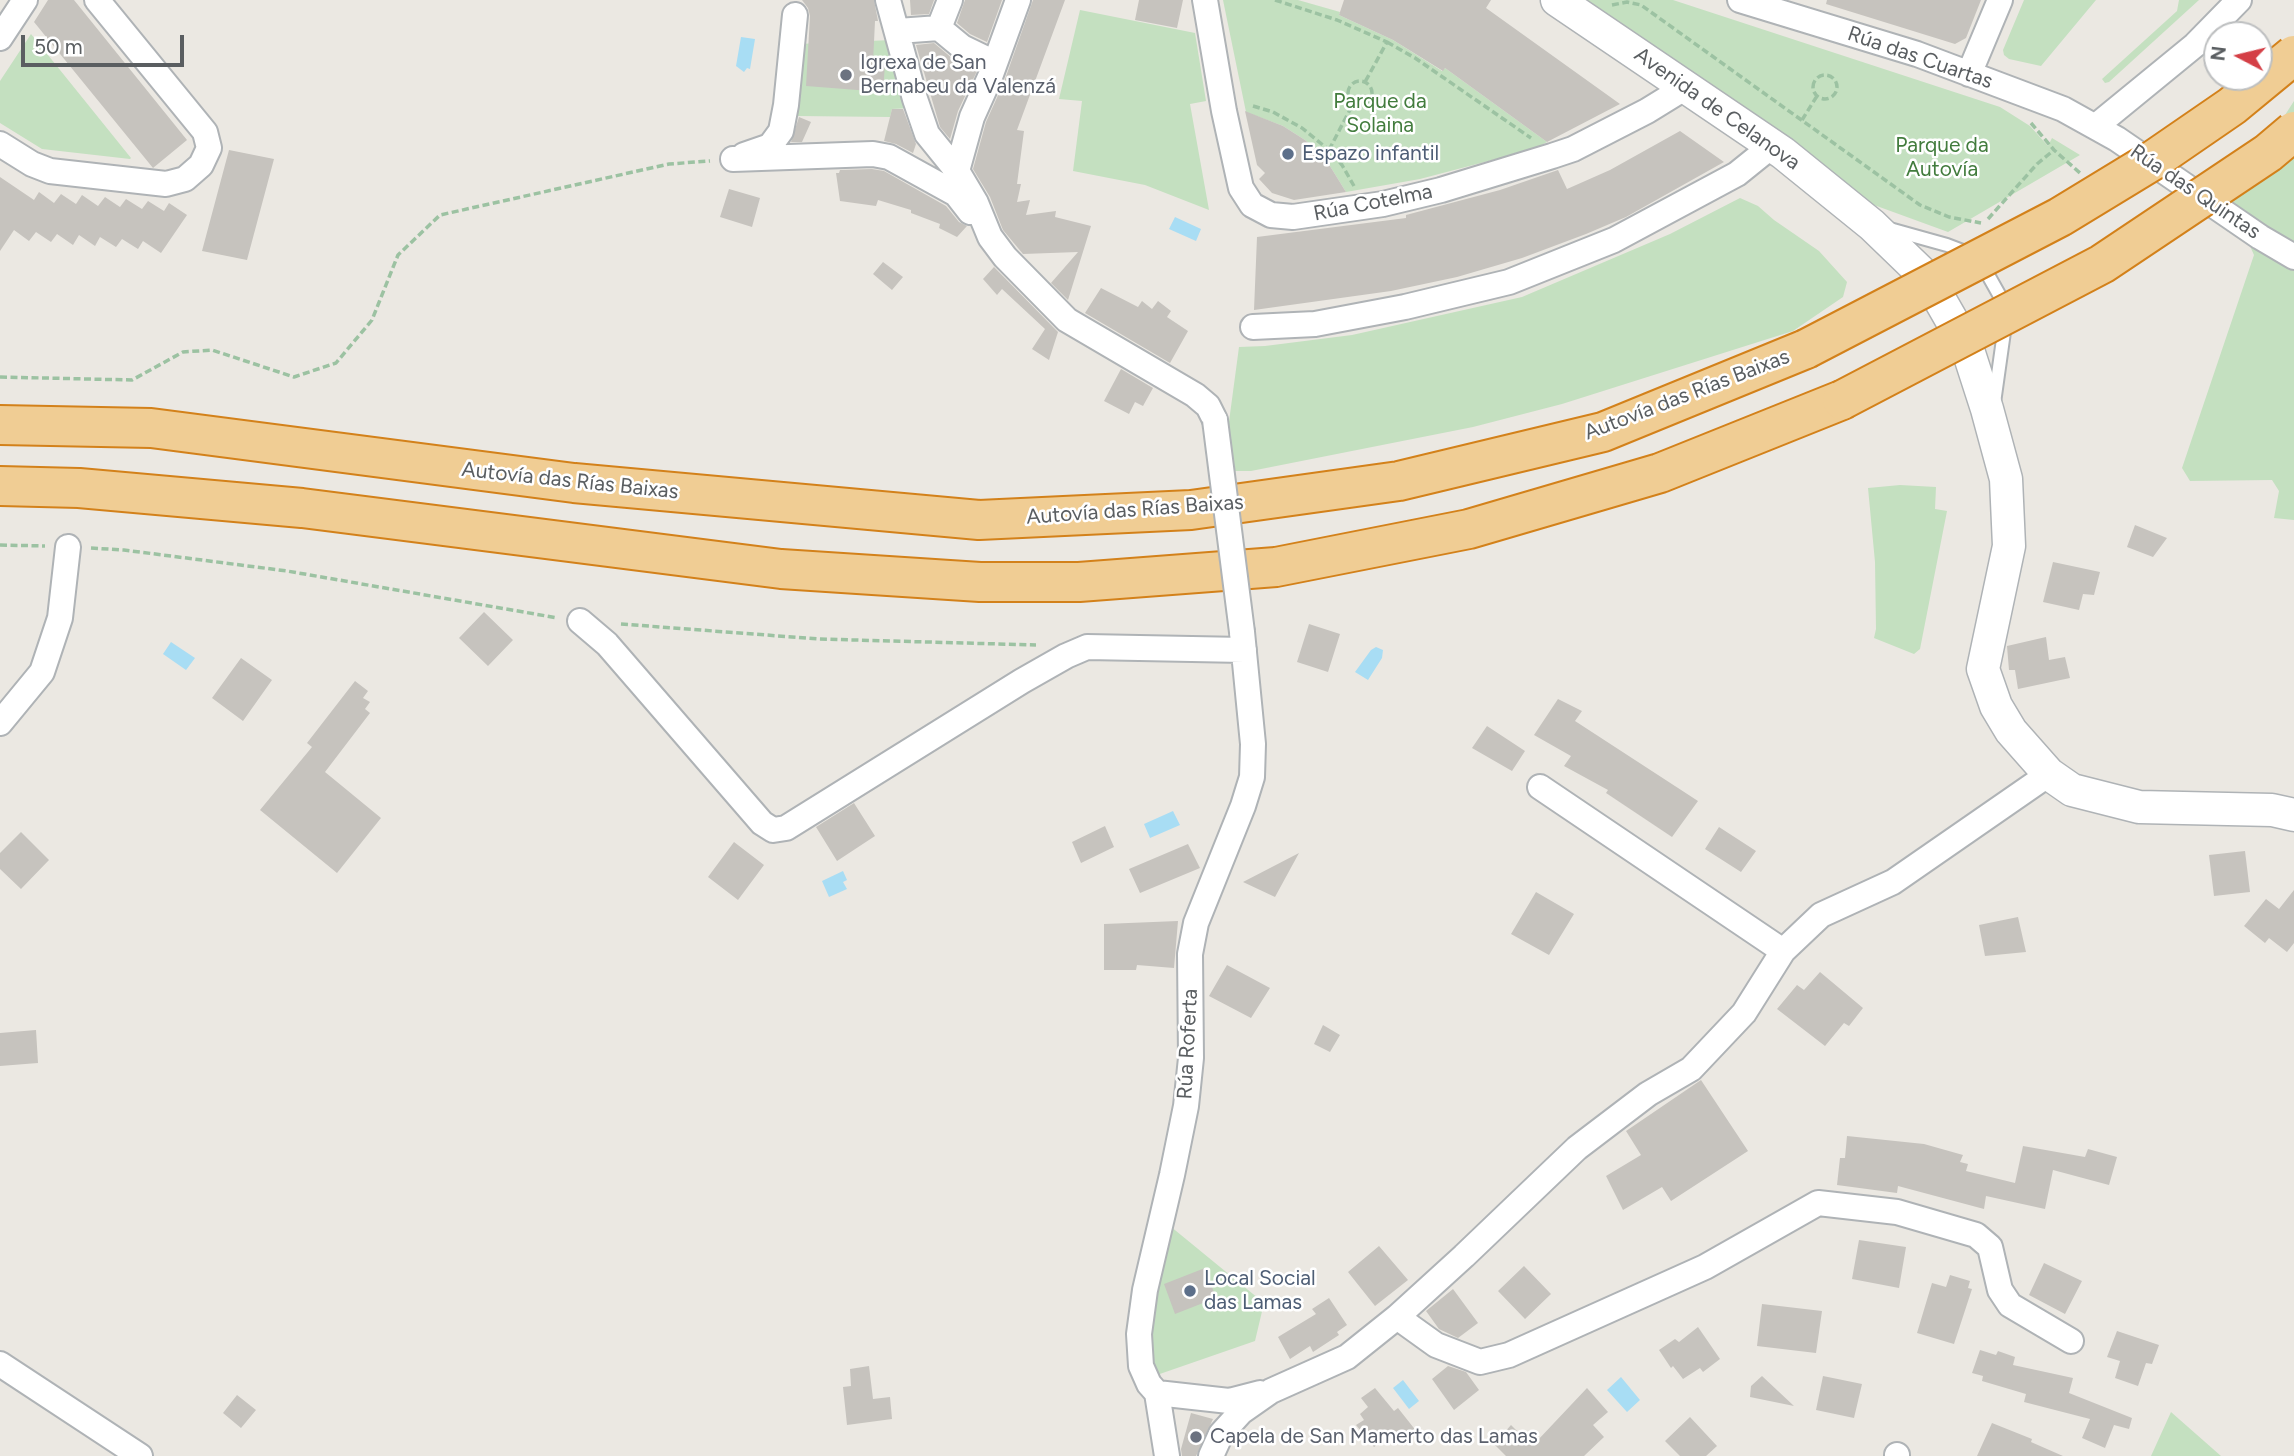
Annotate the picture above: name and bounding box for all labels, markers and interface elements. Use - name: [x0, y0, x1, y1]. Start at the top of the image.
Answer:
- scale bar: [24, 21, 187, 65]
- street label: Rúa das Cuartas: [1844, 21, 1996, 95]
- north arrow: [2203, 21, 2273, 91]
- text: 50 m: [34, 34, 83, 59]
- street label: Avenida de Celanova: [1629, 42, 1805, 176]
- text: N: [2206, 45, 2231, 62]
- place label: Igrexa de San Bernabeu da Valenzá: [860, 50, 1056, 100]
- marker: Igrexa de San Bernabeu da Valenzá: [838, 67, 854, 83]
- park label: Parque da Solaina: [1333, 89, 1427, 139]
- park label: Parque da Autovía: [1895, 133, 1989, 183]
- street label: Rúa das Quintas: [2125, 139, 2265, 245]
- place label: Espazo infantil: [1302, 141, 1439, 167]
- marker: Espazo infantil: [1280, 146, 1296, 162]
- street label: Rúa Cotelma: [1311, 179, 1435, 227]
- street label: Autovía das Rías Baixas: [1581, 344, 1793, 446]
- street label: Autovía das Rías Baixas: [460, 457, 680, 505]
- street label: Autovía das Rías Baixas: [1025, 490, 1245, 530]
- street label: Rúa Roferta: [1173, 988, 1203, 1100]
- place label: Local Social das Lamas: [1204, 1266, 1316, 1316]
- marker: Local Social das Lamas: [1182, 1283, 1198, 1299]
- place label: Capela de San Mamerto das Lamas: [1210, 1424, 1538, 1450]
- marker: Capela de San Mamerto das Lamas: [1188, 1429, 1204, 1445]

